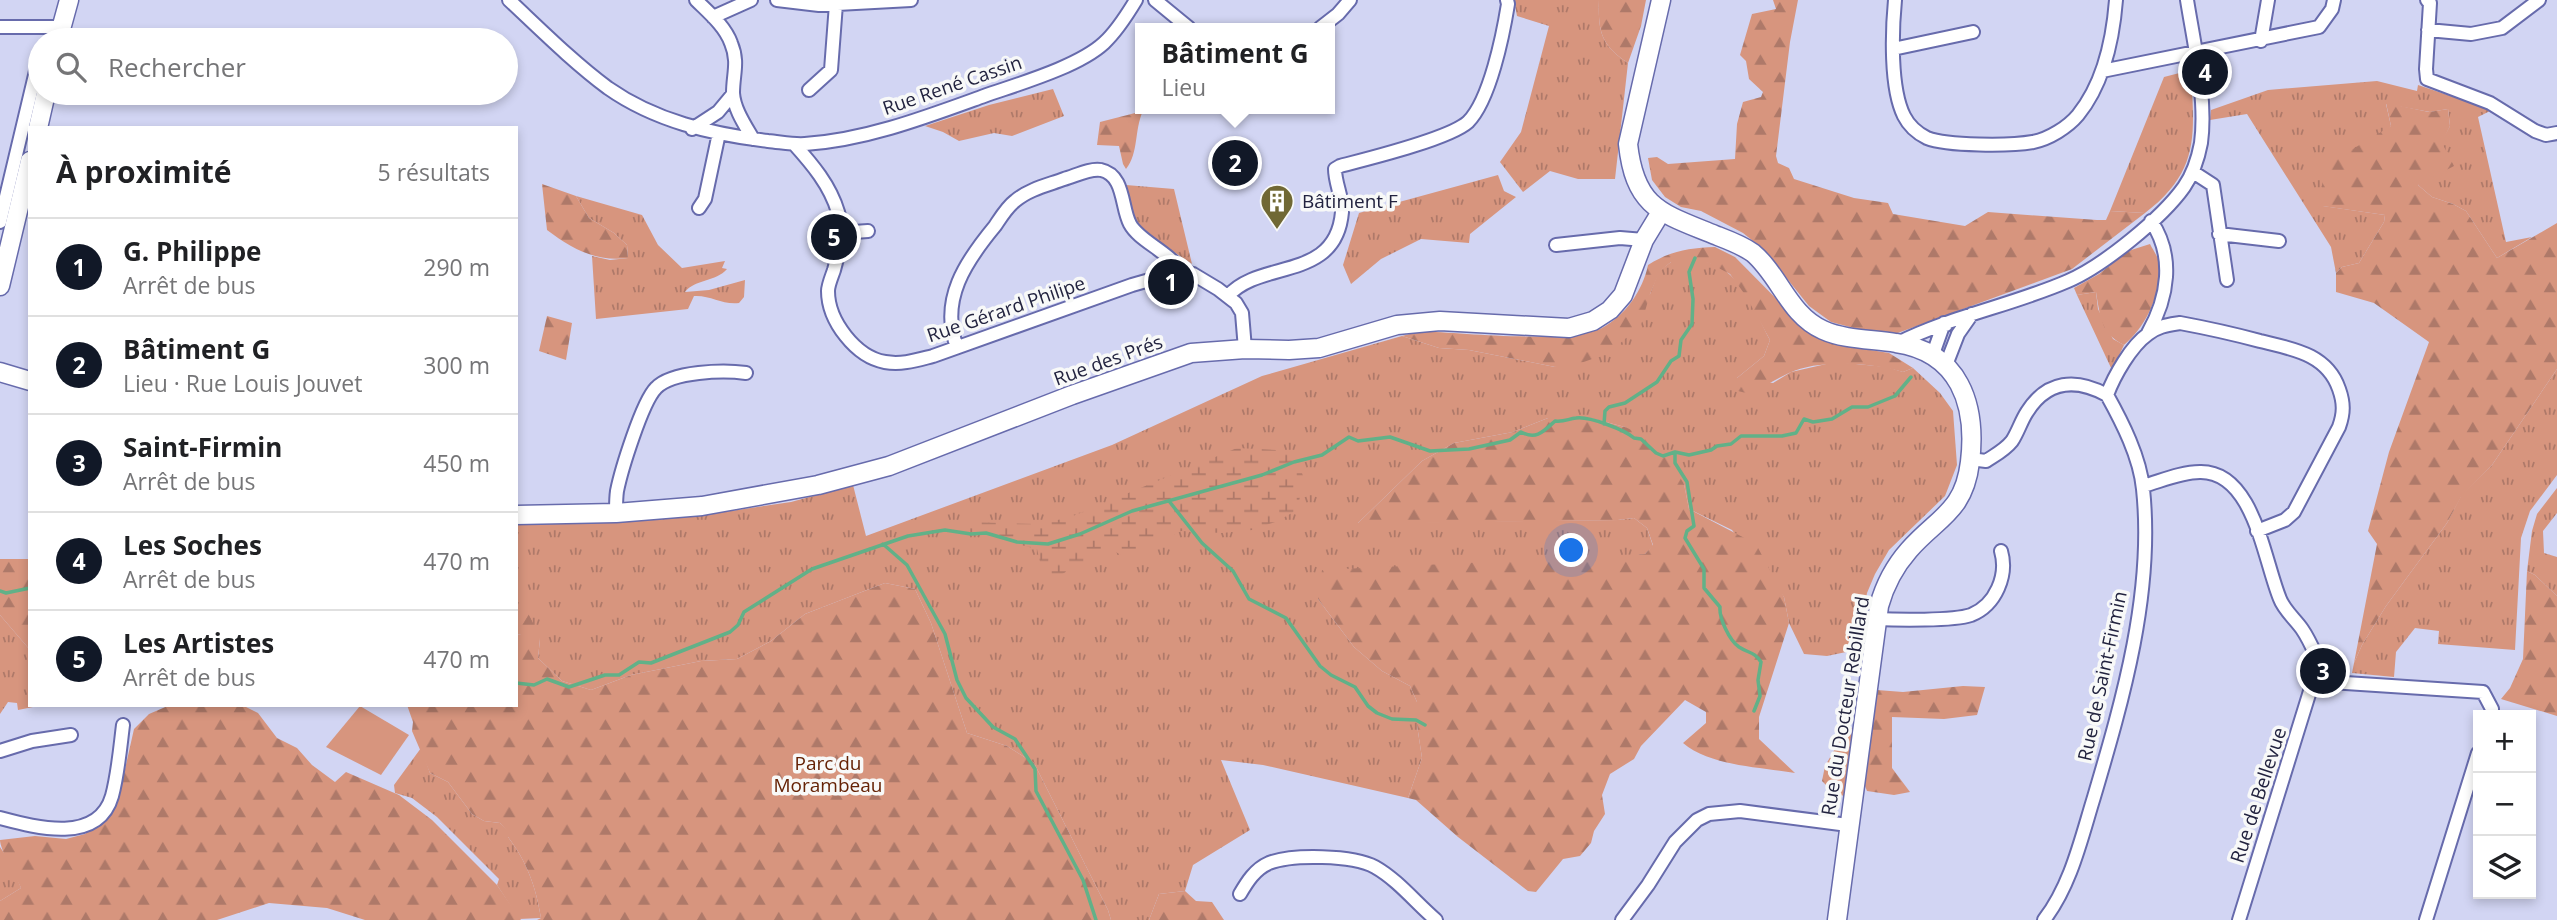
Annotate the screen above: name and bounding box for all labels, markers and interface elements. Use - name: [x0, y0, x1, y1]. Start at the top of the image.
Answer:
- popup: [1135, 23, 1335, 114]
- search box: [28, 28, 518, 105]
- text: Bâtiment G: [1161, 35, 1309, 71]
- pin: 4: [2182, 46, 2228, 98]
- icon: search: [52, 48, 90, 86]
- text: Rechercher: [108, 49, 246, 85]
- street label: Rue René Cassin: [879, 49, 1025, 121]
- text: Lieu: [1161, 71, 1206, 103]
- pin: 2: [1212, 137, 1258, 189]
- text: À proximité: [56, 151, 232, 192]
- text: 5 résultats: [378, 156, 490, 188]
- building icon: Bâtiment F: [1258, 182, 1296, 231]
- place label: Bâtiment F: [1302, 188, 1398, 214]
- pin: 5: [811, 211, 857, 263]
- text: G. Philippe: [123, 233, 261, 269]
- text: 1: [72, 251, 86, 283]
- text: 290 m: [423, 251, 490, 283]
- pin: 1: [1148, 256, 1194, 308]
- text: Arrêt de bus: [123, 269, 256, 301]
- street label: Rue Gérard Philipe: [923, 270, 1089, 348]
- street label: Rue des Prés: [1050, 328, 1166, 392]
- text: Bâtiment G: [123, 331, 270, 367]
- text: 2: [72, 349, 86, 381]
- text: 300 m: [423, 349, 490, 381]
- text: Lieu · Rue Louis Jouvet: [123, 367, 362, 399]
- text: Saint-Firmin: [123, 429, 282, 465]
- text: 3: [72, 447, 86, 479]
- text: 450 m: [423, 447, 490, 479]
- text: Arrêt de bus: [123, 465, 256, 497]
- text: Les Soches: [123, 527, 262, 563]
- your location: [1554, 533, 1588, 567]
- text: 4: [72, 545, 86, 577]
- text: 470 m: [423, 545, 490, 577]
- text: Arrêt de bus: [123, 563, 256, 595]
- street label: Rue de Saint-Firmin: [2071, 589, 2133, 763]
- street label: Rue du Docteur Rebillard: [1815, 594, 1875, 818]
- text: Les Artistes: [123, 625, 274, 661]
- text: 5: [72, 643, 86, 675]
- text: 470 m: [423, 643, 490, 675]
- pin: 3: [2300, 645, 2346, 697]
- text: Arrêt de bus: [123, 661, 256, 693]
- map controls: [2473, 710, 2536, 899]
- button: +: [2473, 710, 2536, 773]
- street label: Rue de Bellevue: [2224, 724, 2292, 866]
- park label: Parc du Morambeau: [774, 750, 882, 798]
- button: −: [2473, 773, 2536, 836]
- button: layers: [2473, 836, 2536, 899]

